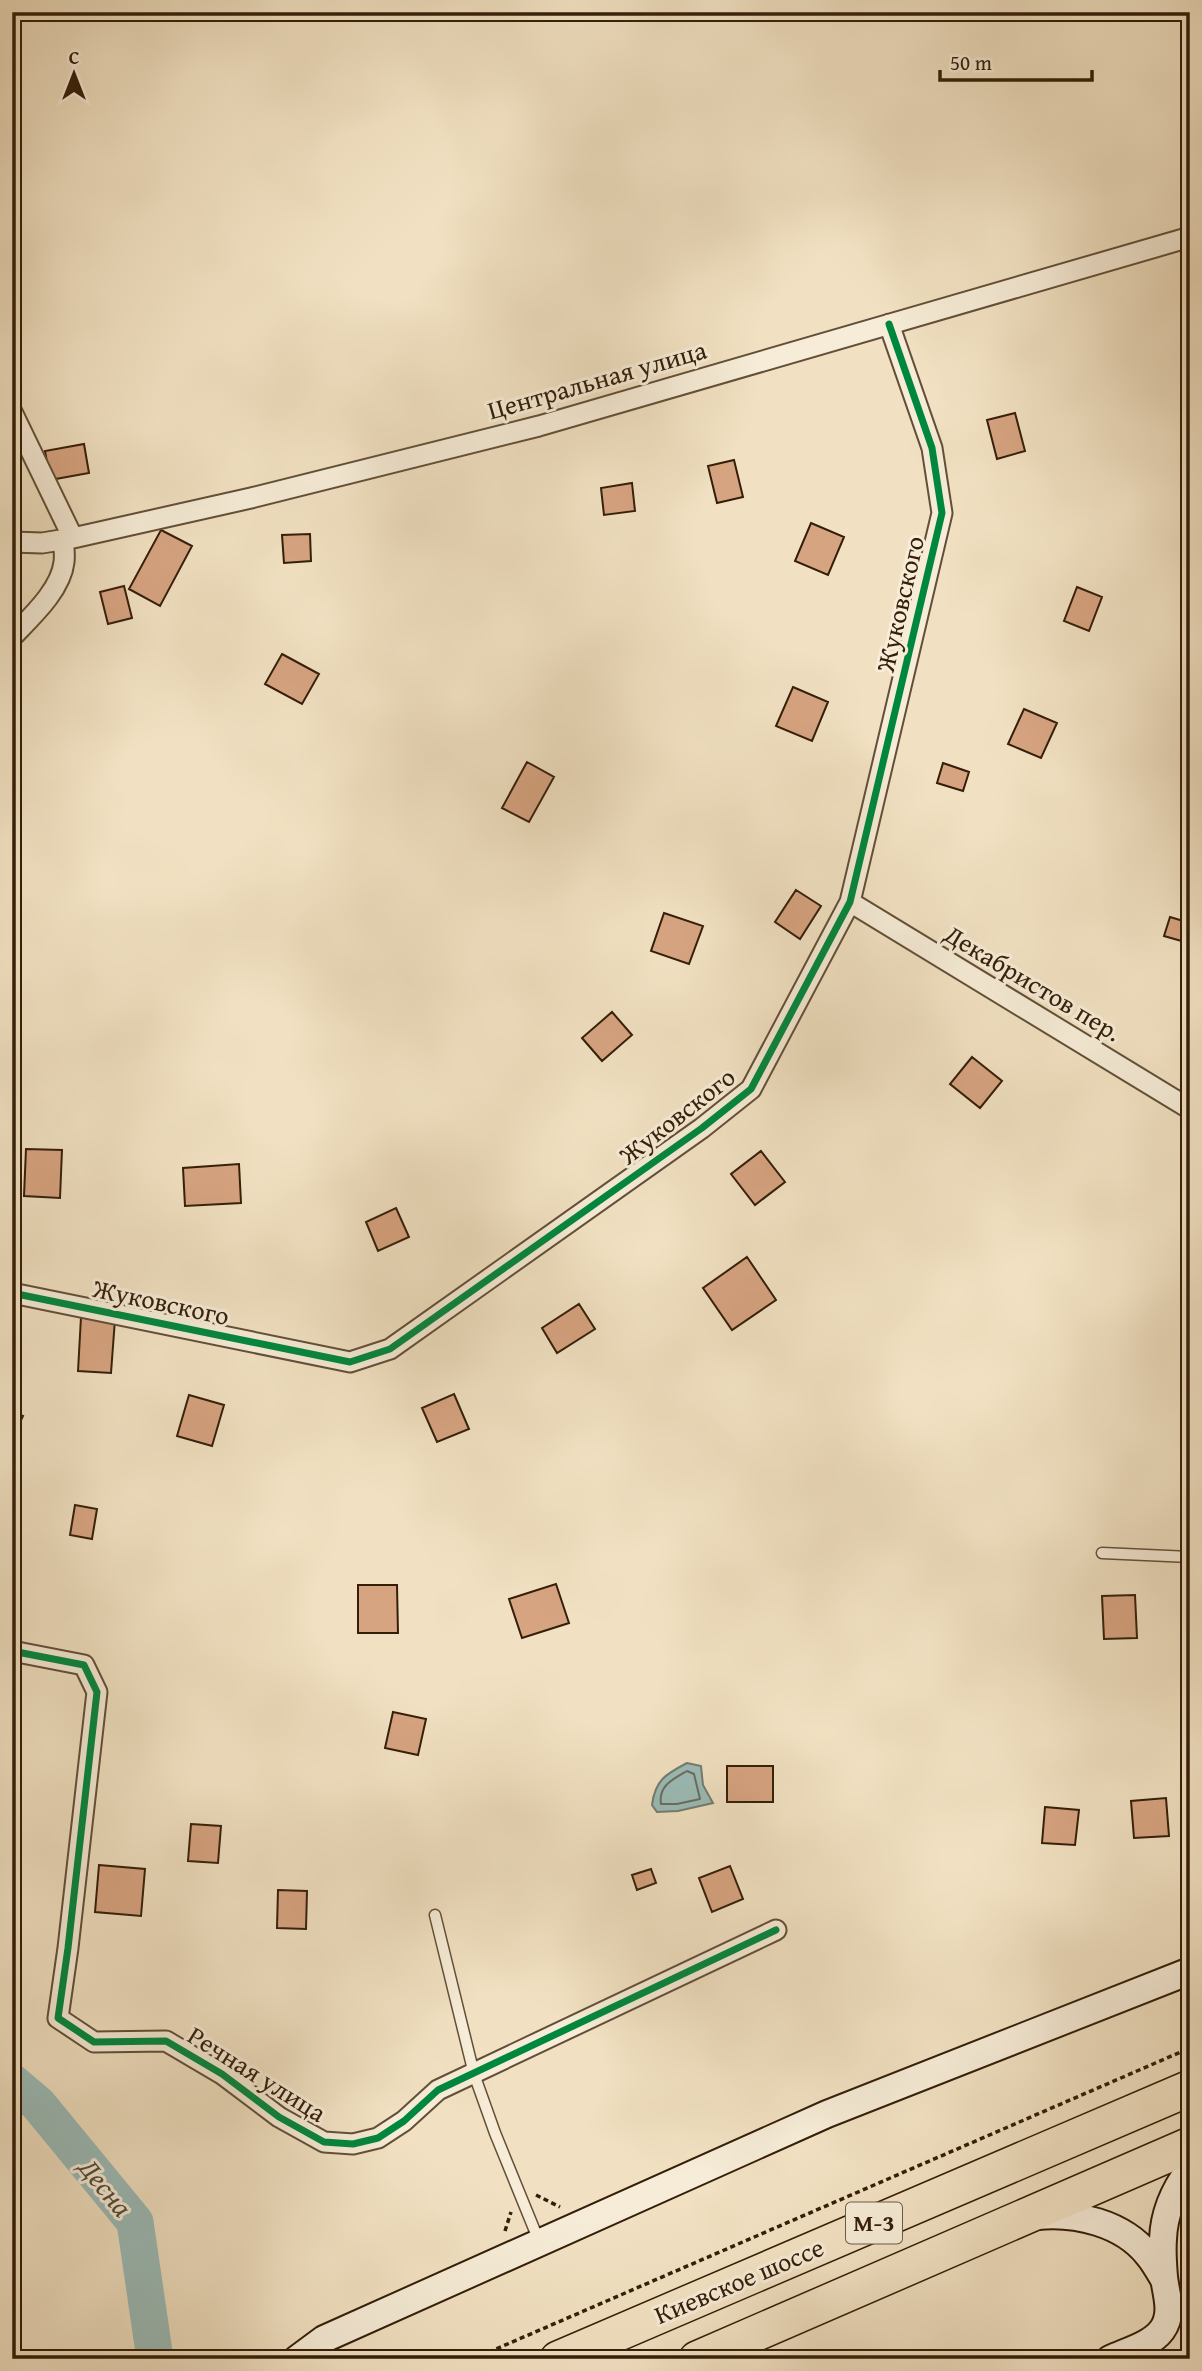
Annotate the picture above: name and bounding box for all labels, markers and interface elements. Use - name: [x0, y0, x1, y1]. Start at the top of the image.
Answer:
- north arrow: [38, 38, 108, 108]
- scale bar: [940, 38, 1092, 82]
- text: С: [69, 43, 80, 71]
- text: 50 m: [950, 47, 992, 78]
- street label: Центральная улица: [483, 329, 712, 429]
- street label: Жуковского: [865, 532, 934, 677]
- street label: Декабристов пер.: [936, 914, 1129, 1051]
- street label: Жуковского: [609, 1058, 743, 1174]
- street label: Жуковского: [88, 1268, 233, 1335]
- street label: Речная улица: [181, 2016, 335, 2132]
- water label: Десна: [68, 2147, 143, 2225]
- road number: М-3: [846, 2202, 902, 2244]
- street label: Киевское шоссе: [648, 2227, 830, 2334]

